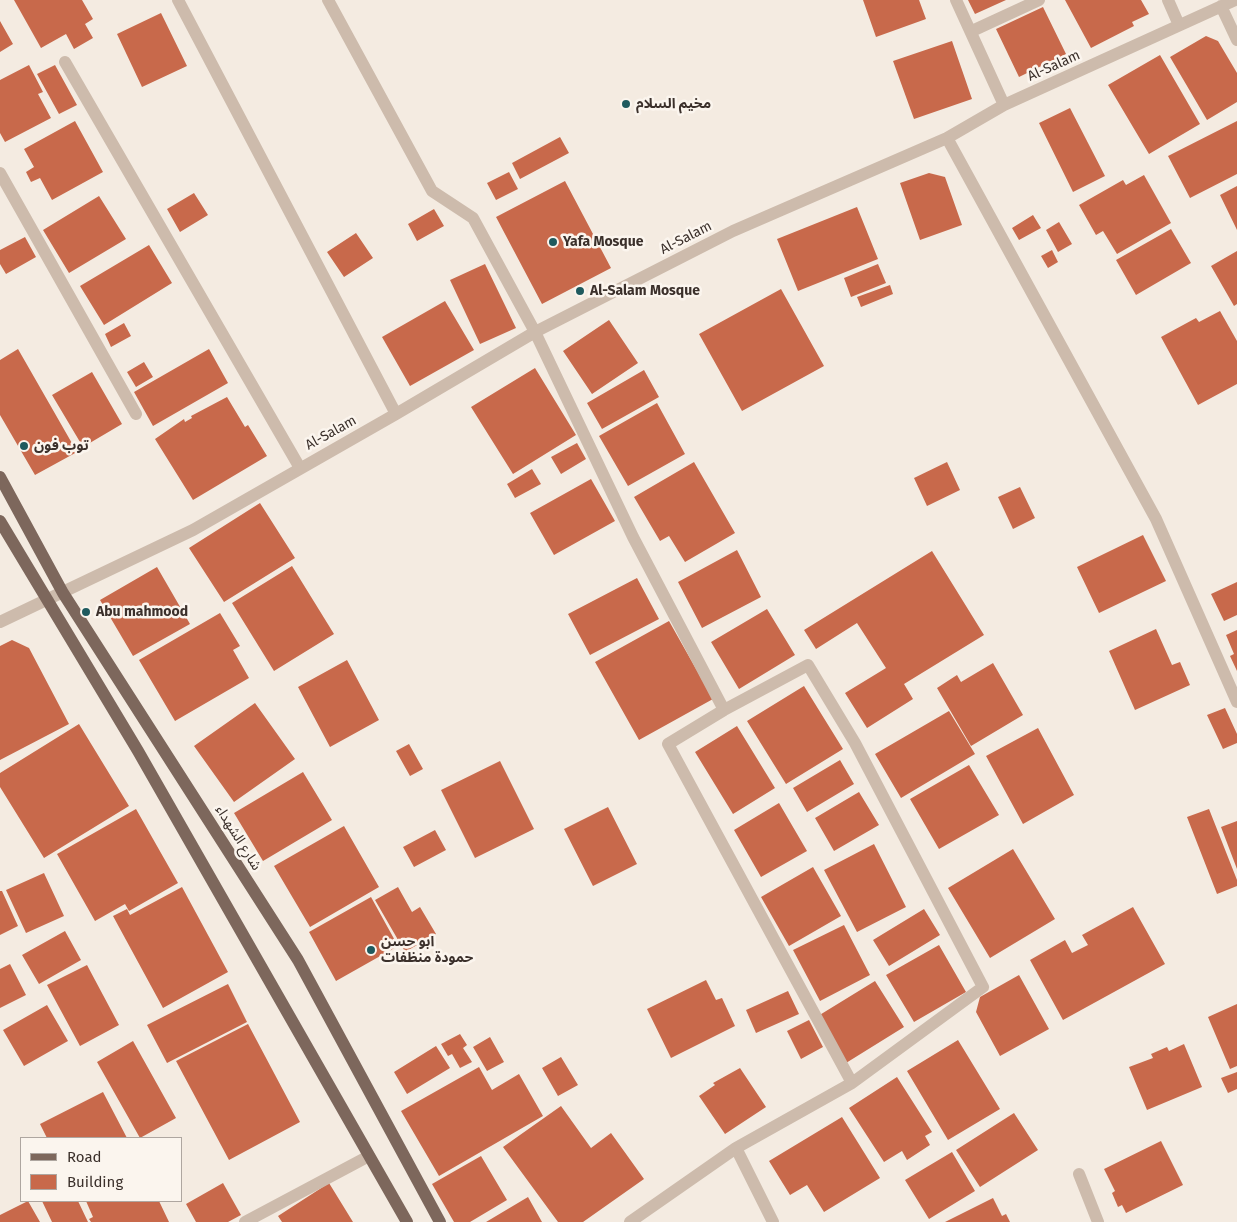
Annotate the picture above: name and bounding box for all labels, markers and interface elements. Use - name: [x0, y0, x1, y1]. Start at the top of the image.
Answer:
- street label: Al-Salam: [1025, 47, 1083, 85]
- place label: مخيم السلام: [636, 96, 711, 112]
- marker: مخيم السلام: [620, 98, 632, 110]
- street label: Al-Salam: [657, 218, 715, 258]
- place label: Yafa Mosque: [563, 234, 643, 250]
- marker: Yafa Mosque: [547, 236, 559, 248]
- place label: Al-Salam Mosque: [590, 283, 700, 299]
- marker: Al-Salam Mosque: [574, 285, 586, 297]
- street label: Al-Salam: [303, 412, 359, 454]
- place label: توب فون: [34, 438, 89, 454]
- marker: توب فون: [18, 440, 30, 452]
- place label: Abu mahmood: [96, 604, 188, 620]
- marker: Abu mahmood: [80, 606, 92, 618]
- street label: شارع الشهداء: [211, 802, 265, 874]
- place label: ابو حسن حمودة منظفات: [381, 934, 473, 966]
- marker: ابو حسن حمودة منظفات: [365, 944, 377, 956]
- legend: [20, 1137, 182, 1202]
- text: Road: [67, 1148, 102, 1166]
- text: Building: [67, 1173, 123, 1191]

